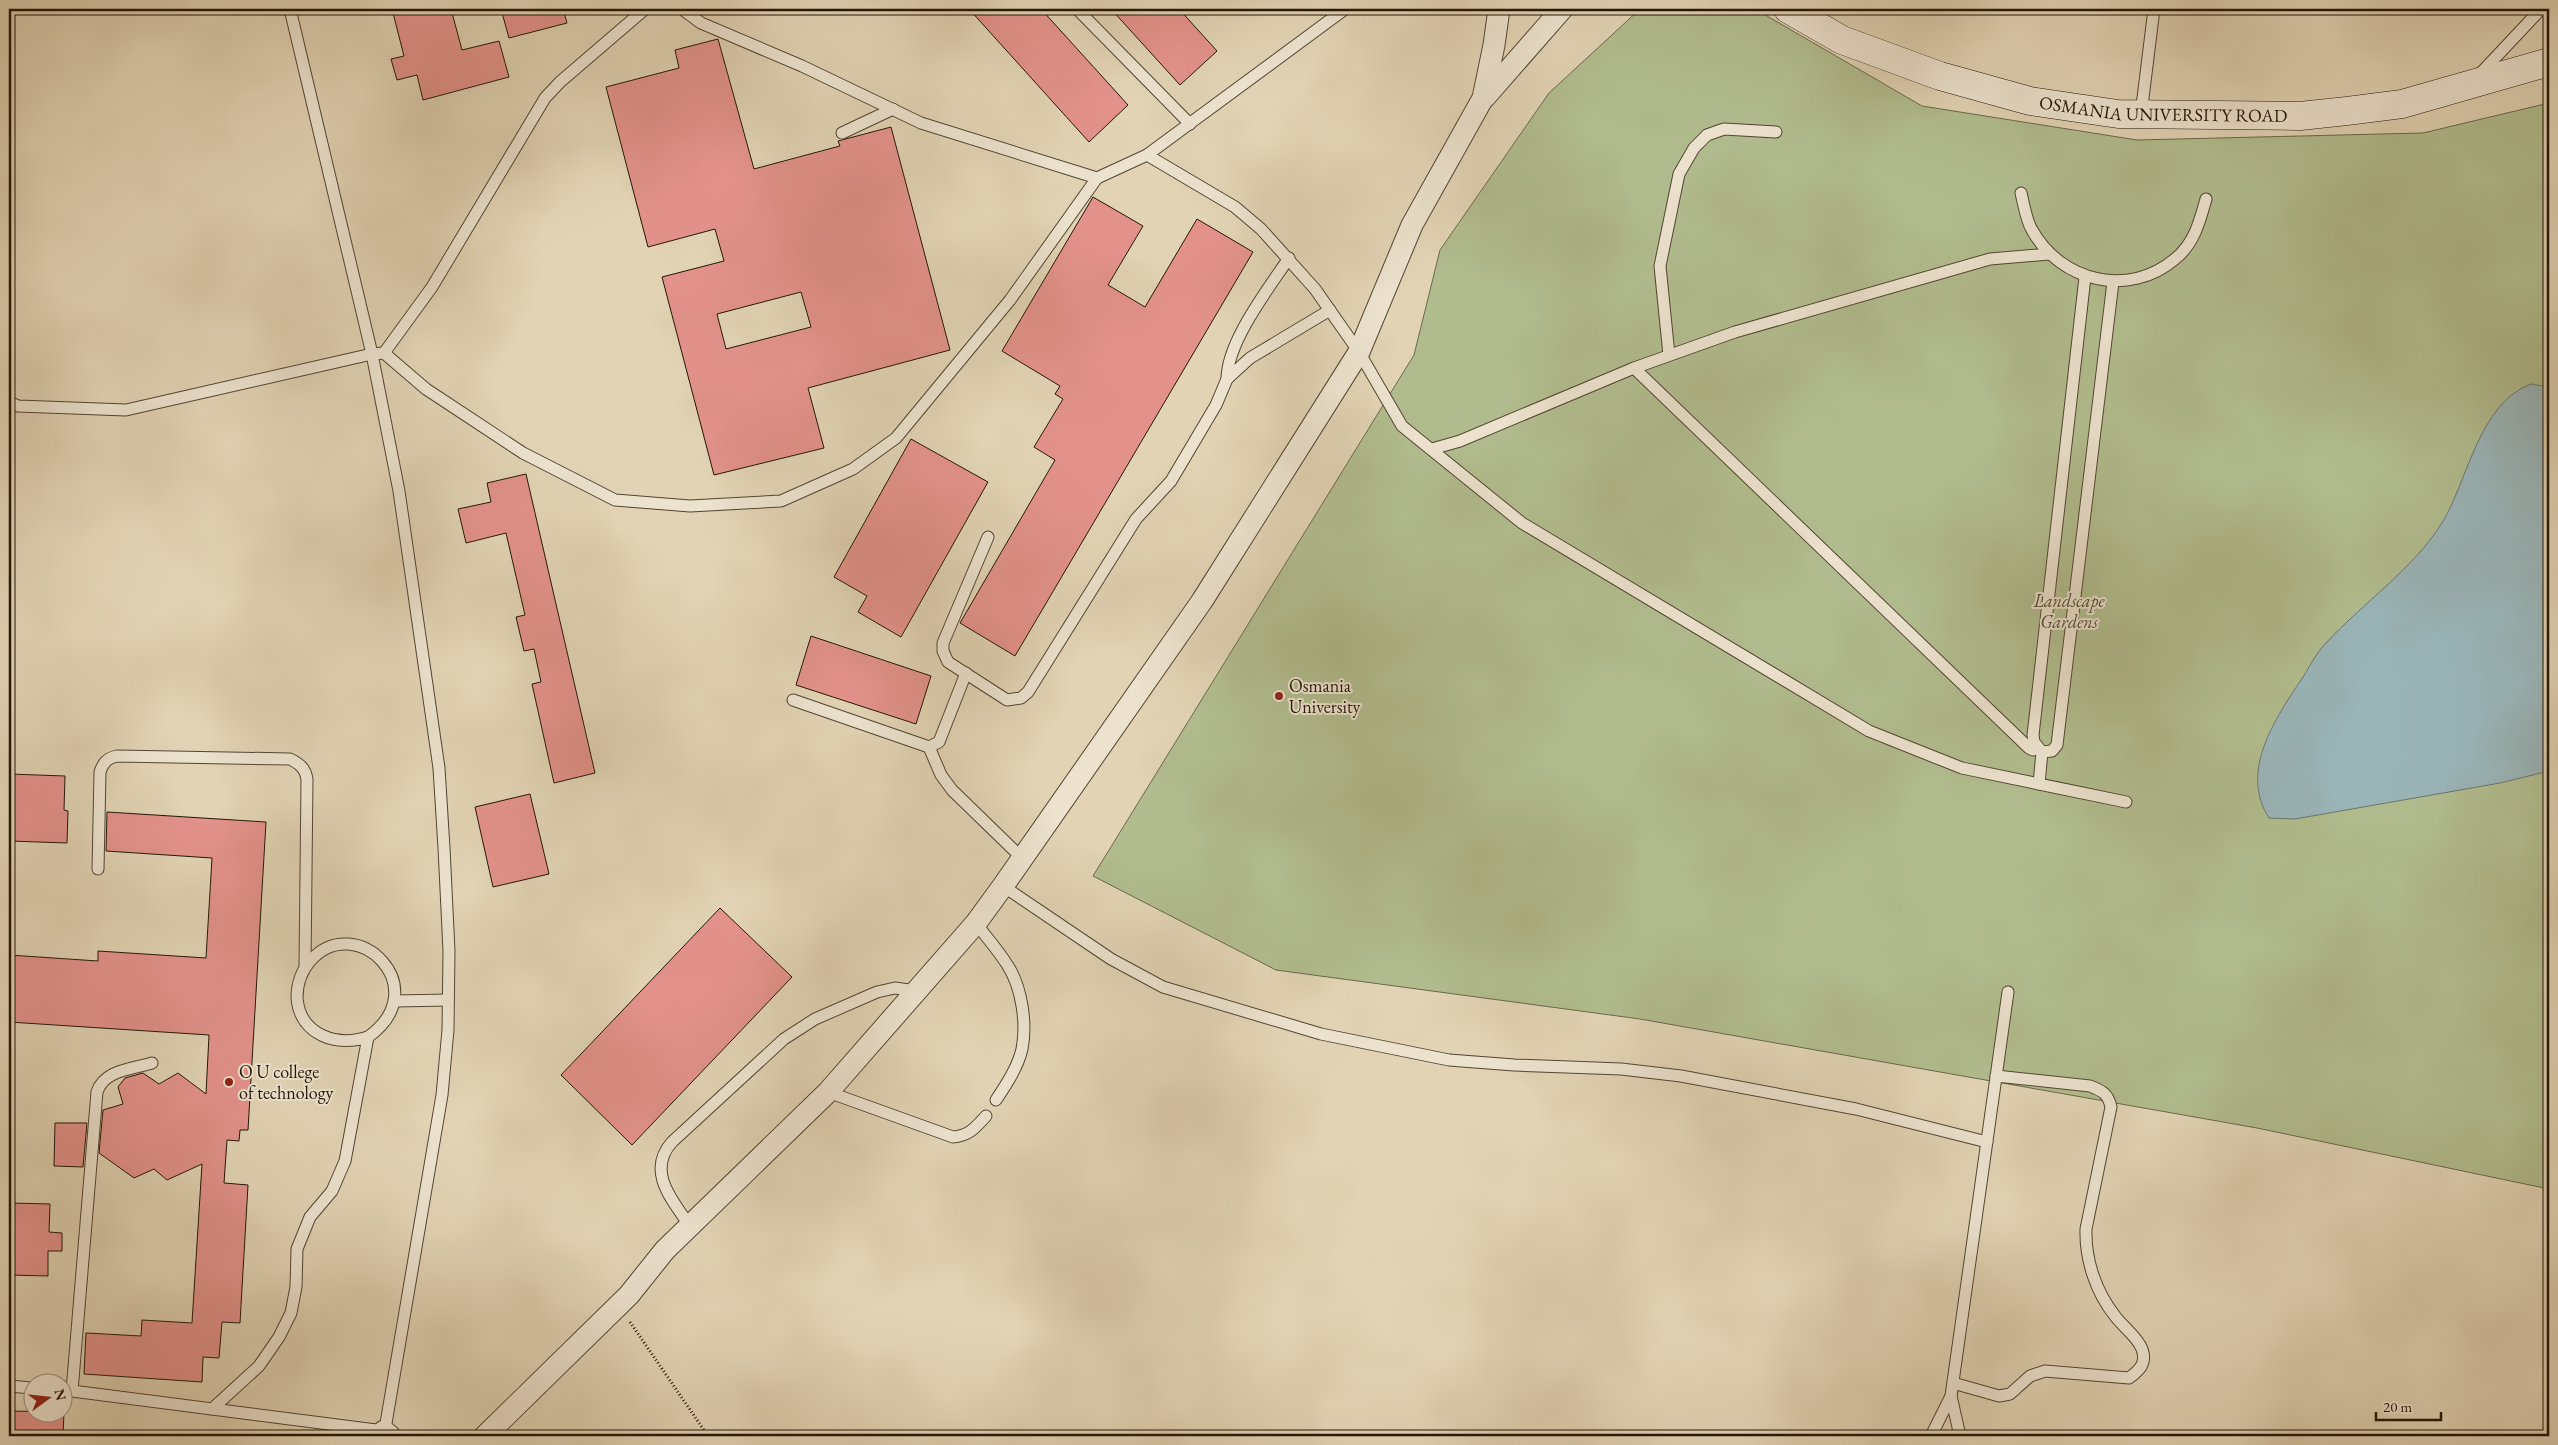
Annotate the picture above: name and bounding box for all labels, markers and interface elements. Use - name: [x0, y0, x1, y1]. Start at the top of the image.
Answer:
- street label: OSMANIA UNIVERSITY ROAD: [2038, 91, 2287, 127]
- park label: Landscape Gardens: [2032, 589, 2105, 633]
- place label: Osmania University: [1289, 674, 1361, 718]
- marker: Osmania University: [1273, 690, 1285, 702]
- place label: O U college of technology: [239, 1060, 334, 1104]
- marker: O U college of technology: [223, 1076, 235, 1088]
- north arrow: [22, 1372, 72, 1422]
- text: N: [50, 1387, 71, 1403]
- scale bar: [2376, 1390, 2440, 1422]
- text: 20 m: [2383, 1397, 2412, 1416]

